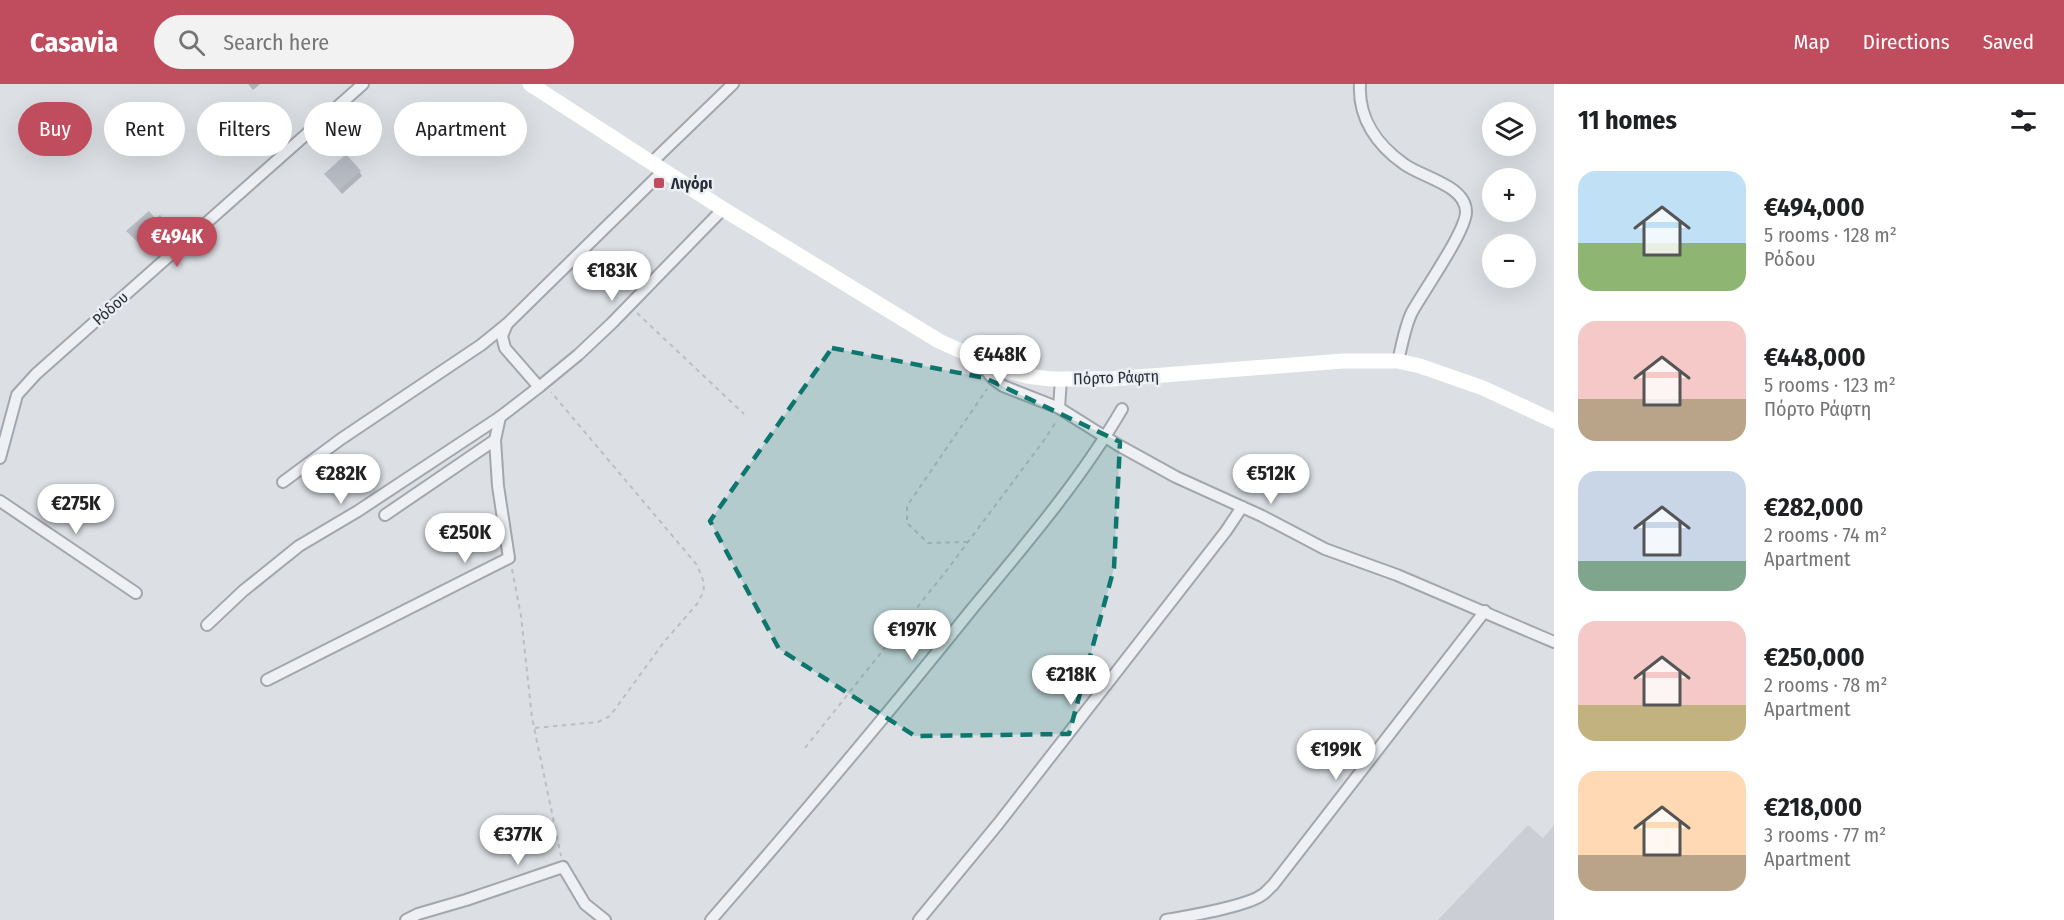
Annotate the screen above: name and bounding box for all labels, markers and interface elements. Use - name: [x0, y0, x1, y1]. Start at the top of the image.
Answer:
- search box: [154, 15, 574, 69]
- text: Casavia: [30, 26, 118, 59]
- icon: search: [175, 26, 208, 59]
- text: Search here: [223, 29, 329, 56]
- text: Map: [1793, 29, 1830, 55]
- text: Directions: [1863, 29, 1950, 55]
- text: Saved: [1983, 29, 2034, 55]
- chip: Buy: [18, 102, 92, 156]
- chip: Rent: [104, 102, 185, 156]
- chip: Filters: [197, 102, 292, 156]
- chip: New: [304, 102, 382, 156]
- chip: Apartment: [394, 102, 527, 156]
- map controls: [1482, 102, 1536, 288]
- button: layers: [1482, 102, 1536, 156]
- icon: filters: [2007, 104, 2040, 137]
- text: 11 homes: [1578, 105, 1677, 136]
- button: +: [1482, 168, 1536, 222]
- place label: Λιγόρι: [670, 174, 712, 193]
- marker: Λιγόρι: [652, 176, 666, 190]
- text: €494,000: [1764, 192, 1865, 223]
- icon: home: [1626, 195, 1698, 267]
- pin: €494K: [135, 217, 219, 268]
- text: 5 rooms · 128 m²: [1764, 223, 1897, 247]
- text: €494K: [151, 224, 203, 248]
- button: −: [1482, 234, 1536, 288]
- text: Ρόδου: [1764, 247, 1816, 271]
- pin: €183K: [570, 251, 654, 302]
- text: €183K: [587, 258, 637, 282]
- street label: Ρόδου: [89, 288, 132, 329]
- pin: €448K: [958, 335, 1042, 386]
- text: €448K: [974, 342, 1026, 366]
- text: €448,000: [1764, 342, 1866, 373]
- icon: home: [1626, 345, 1698, 417]
- street label: Πόρτο Ράφτη: [1073, 367, 1159, 388]
- text: 5 rooms · 123 m²: [1764, 373, 1896, 397]
- text: Πόρτο Ράφτη: [1764, 397, 1871, 421]
- pin: €282K: [299, 454, 383, 505]
- pin: €512K: [1229, 454, 1313, 505]
- text: €282K: [315, 461, 367, 485]
- text: €512K: [1247, 461, 1295, 485]
- pin: €275K: [34, 484, 118, 535]
- text: €275K: [51, 491, 101, 515]
- text: €282,000: [1764, 492, 1863, 523]
- icon: home: [1626, 495, 1698, 567]
- pin: €250K: [423, 513, 507, 564]
- text: €250K: [439, 520, 491, 544]
- text: 2 rooms · 74 m²: [1764, 523, 1887, 547]
- text: Apartment: [1764, 547, 1851, 571]
- pin: €197K: [870, 610, 954, 661]
- text: €197K: [888, 617, 936, 641]
- text: €250,000: [1764, 642, 1865, 673]
- icon: home: [1626, 645, 1698, 717]
- pin: €218K: [1029, 655, 1113, 706]
- text: €218K: [1046, 662, 1096, 686]
- text: 2 rooms · 78 m²: [1764, 673, 1887, 697]
- text: Apartment: [1764, 697, 1851, 721]
- pin: €199K: [1294, 730, 1378, 781]
- text: €199K: [1311, 737, 1361, 761]
- text: €218,000: [1764, 792, 1862, 823]
- icon: home: [1626, 795, 1698, 867]
- pin: €377K: [476, 815, 560, 866]
- text: €377K: [494, 822, 542, 846]
- text: 3 rooms · 77 m²: [1764, 823, 1886, 847]
- text: Apartment: [1764, 847, 1851, 871]

